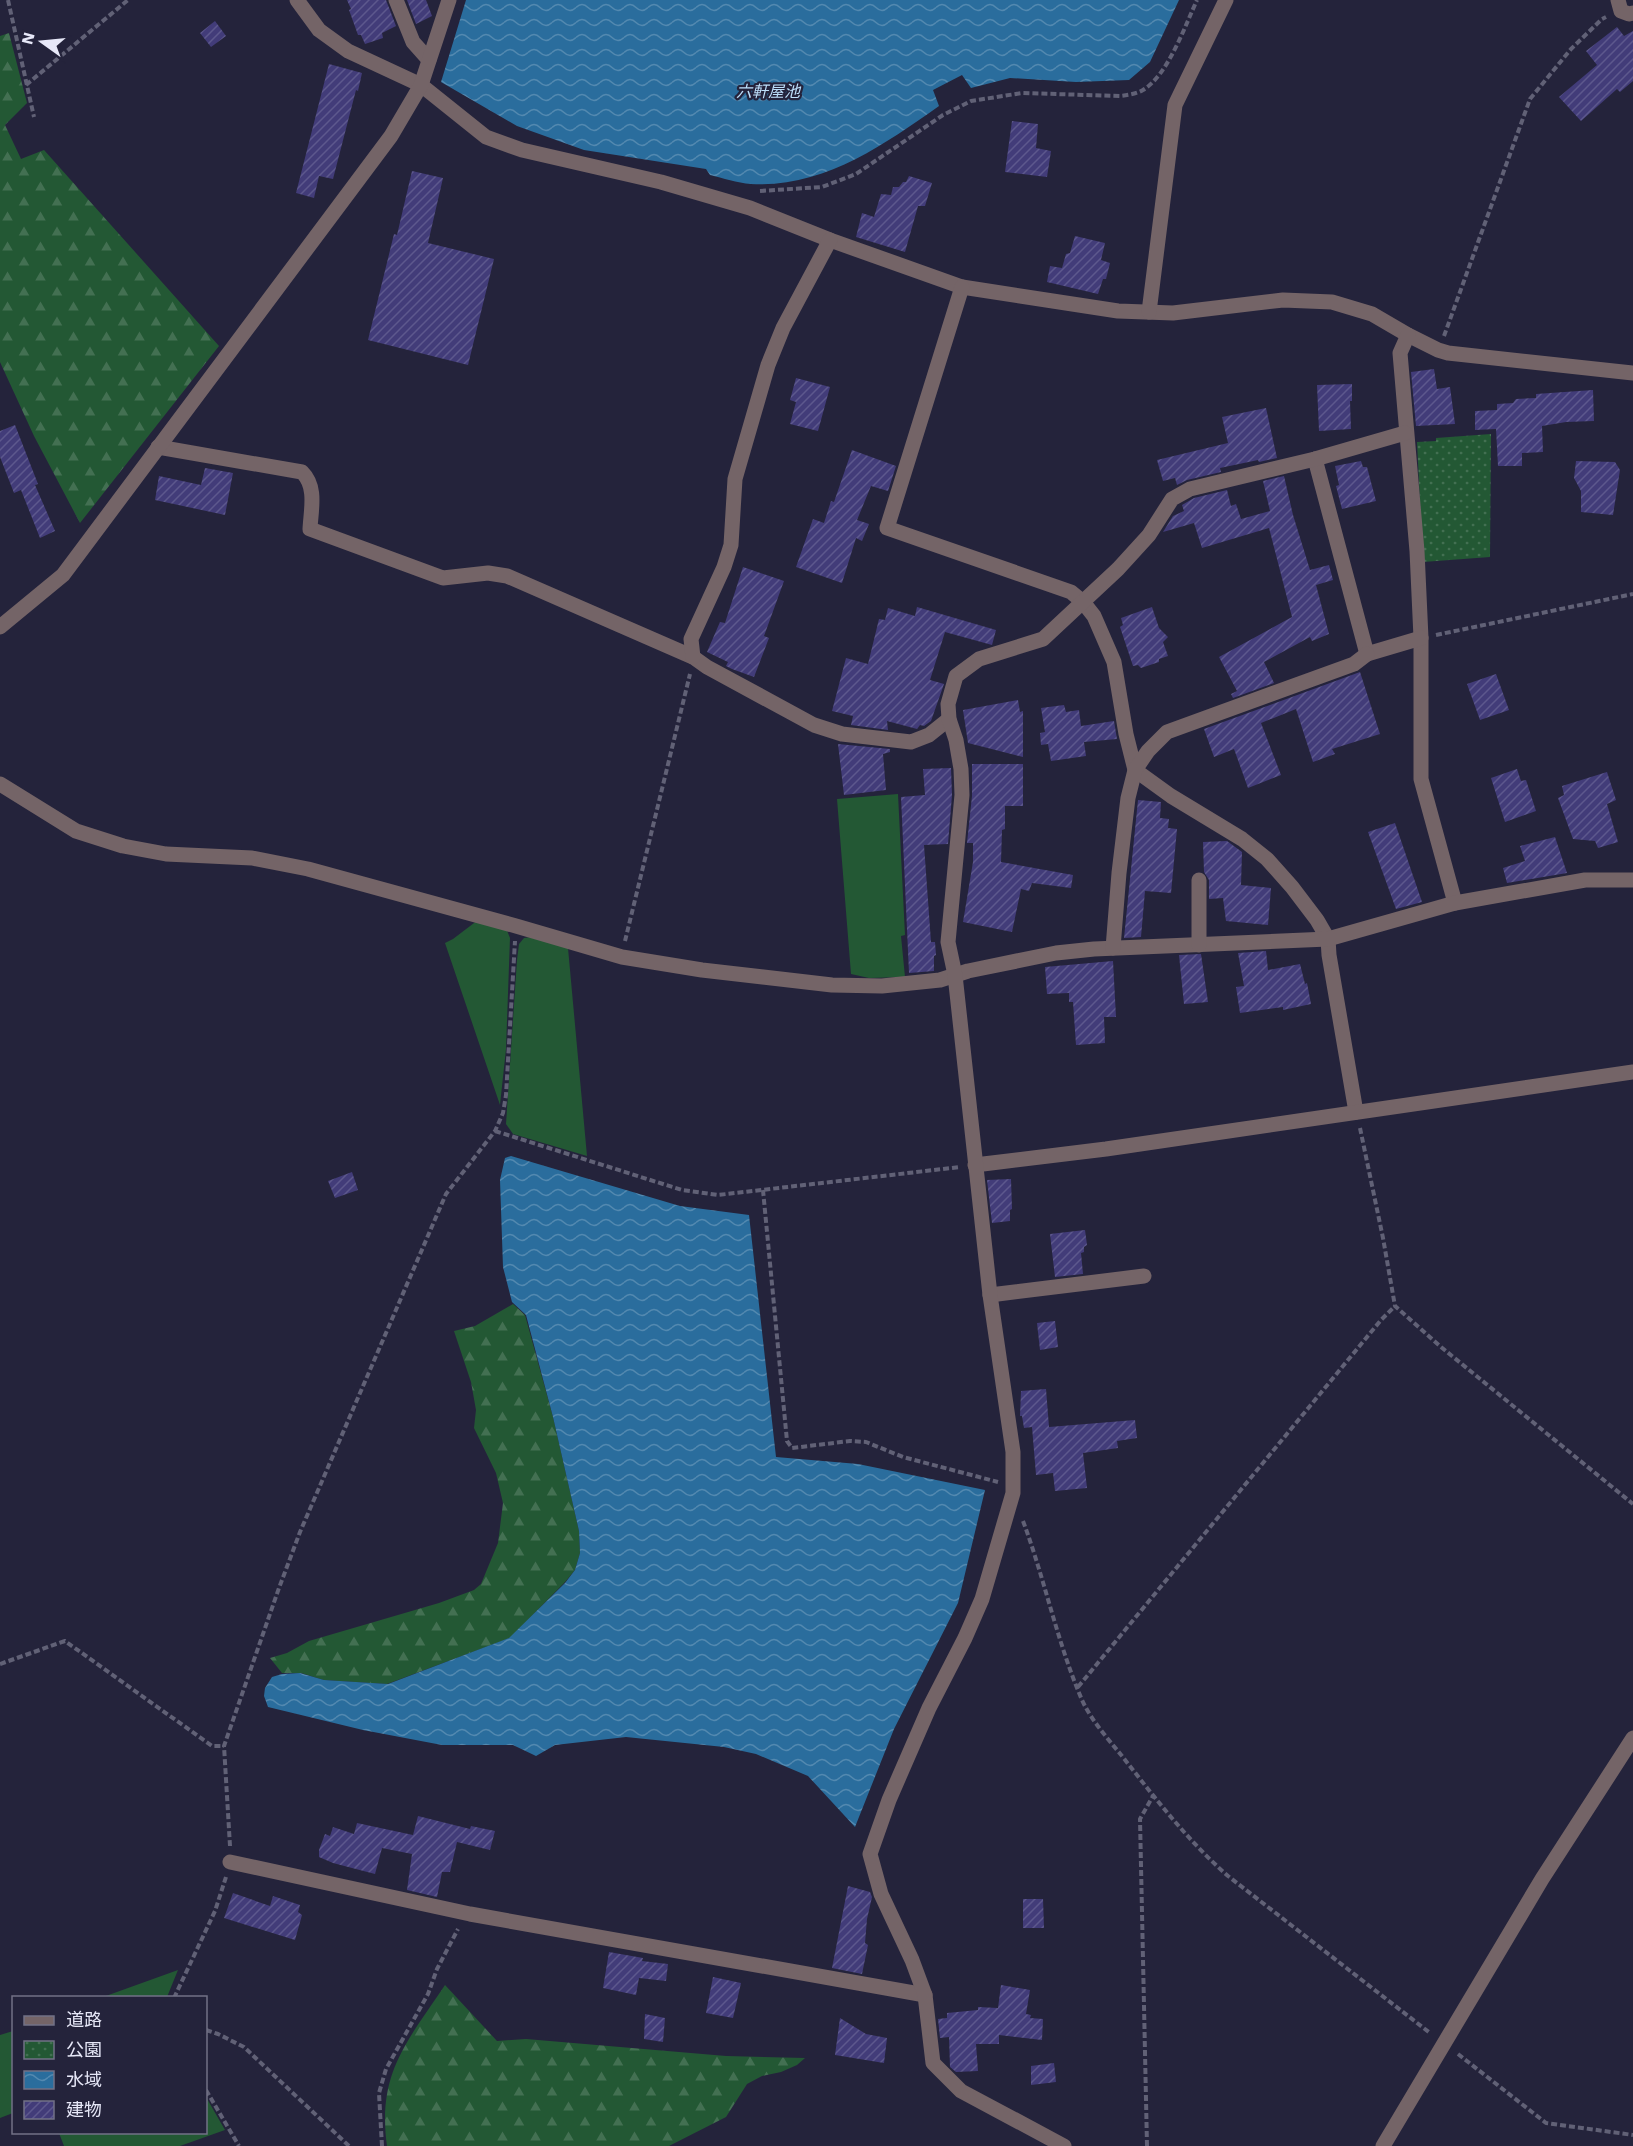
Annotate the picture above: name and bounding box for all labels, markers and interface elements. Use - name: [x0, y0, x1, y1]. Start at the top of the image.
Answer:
- north arrow: [12, 12, 72, 72]
- text: N: [17, 30, 39, 46]
- water label: 六軒屋池: [736, 82, 802, 101]
- legend: [12, 1996, 207, 2134]
- text: 道路: [66, 2009, 102, 2030]
- text: 公園: [66, 2039, 102, 2060]
- text: 水域: [66, 2069, 102, 2090]
- text: 建物: [66, 2099, 102, 2120]

